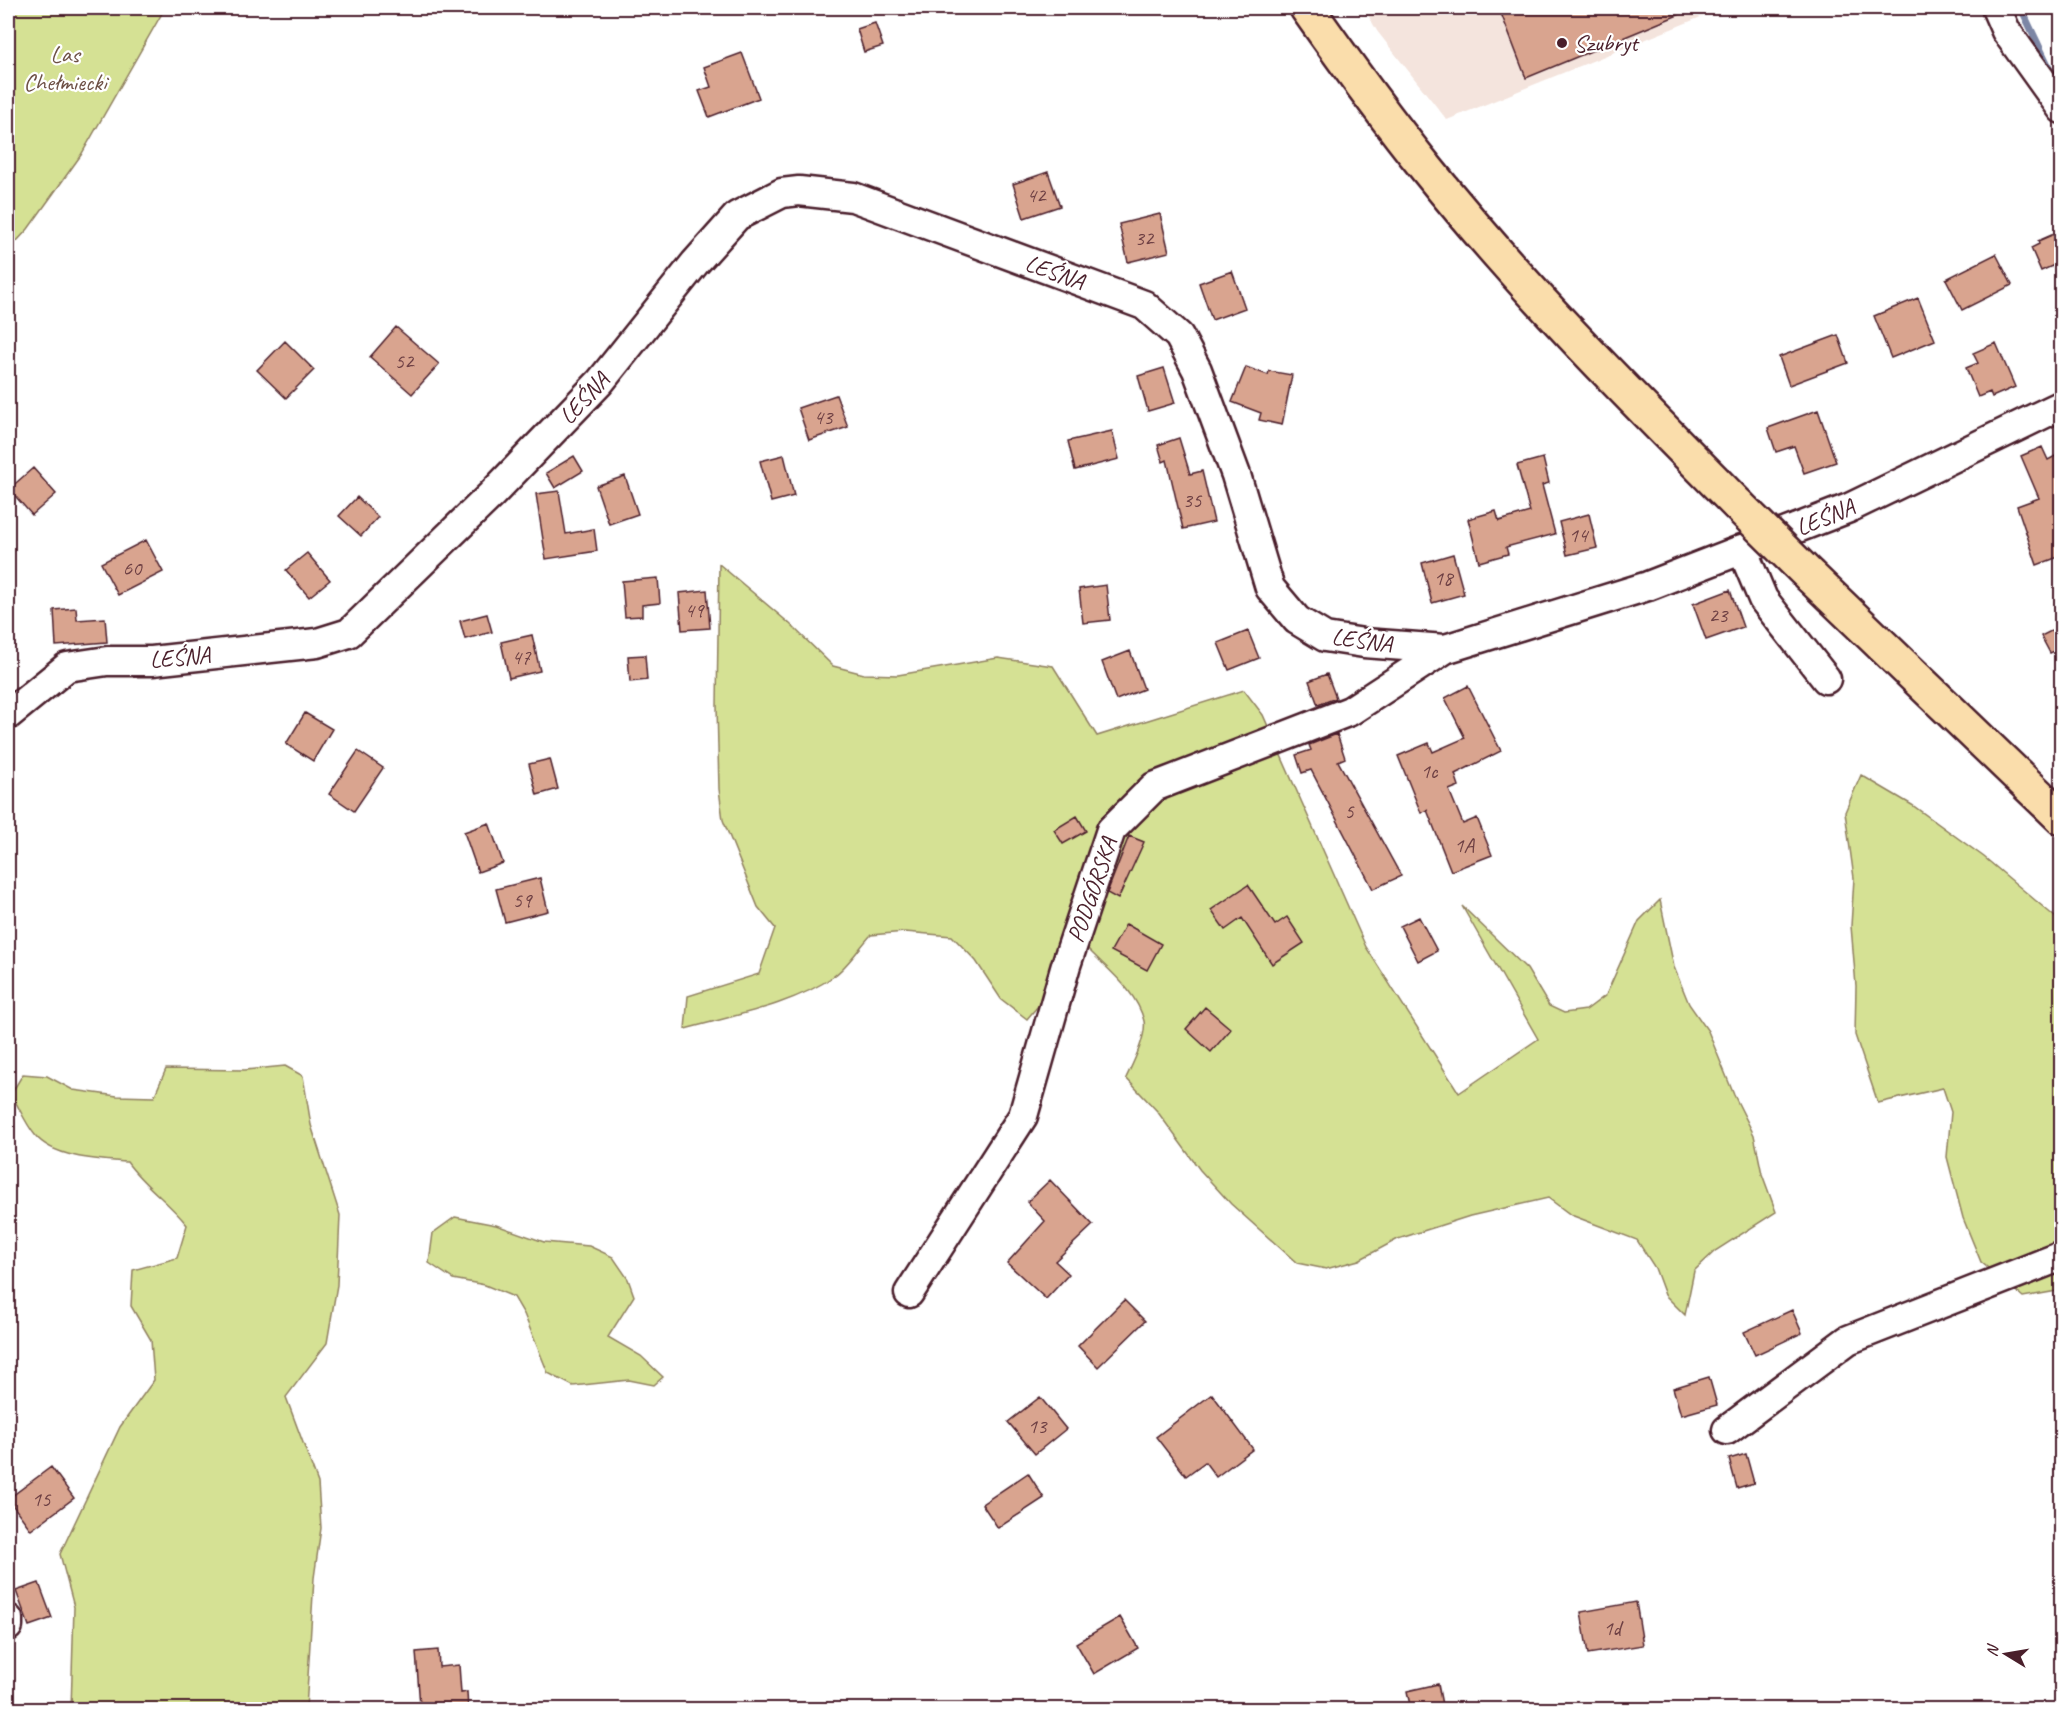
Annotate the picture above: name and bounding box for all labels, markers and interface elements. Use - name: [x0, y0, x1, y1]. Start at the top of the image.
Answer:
- place label: Szubryt: [1574, 28, 1640, 58]
- marker: Szubryt: [1555, 36, 1569, 50]
- park label: Las Chełmiecki: [23, 39, 110, 97]
- house number: 42: [1027, 182, 1047, 208]
- house number: 32: [1135, 225, 1155, 251]
- street label: LEŚNA: [1021, 248, 1089, 297]
- house number: 52: [395, 348, 415, 374]
- street label: LEŚNA: [552, 365, 616, 430]
- house number: 43: [814, 404, 834, 430]
- house number: 35: [1183, 487, 1203, 513]
- street label: LEŚNA: [1791, 491, 1860, 542]
- house number: 14: [1569, 522, 1590, 548]
- house number: 60: [123, 555, 143, 581]
- house number: 18: [1434, 565, 1455, 591]
- house number: 49: [685, 597, 705, 623]
- house number: 23: [1709, 602, 1729, 628]
- street label: LEŚNA: [1330, 621, 1395, 659]
- street label: LEŚNA: [149, 639, 212, 675]
- house number: 47: [512, 644, 532, 670]
- house number: 1c: [1421, 758, 1439, 784]
- house number: 5: [1344, 798, 1355, 824]
- house number: 1A: [1454, 832, 1475, 858]
- street label: PODGÓRSKA: [1060, 833, 1124, 946]
- house number: 59: [513, 887, 533, 913]
- house number: 13: [1028, 1413, 1048, 1439]
- house number: 15: [32, 1486, 52, 1512]
- house number: 1d: [1603, 1615, 1625, 1641]
- north arrow: [1976, 1624, 2036, 1684]
- text: N: [1981, 1642, 2004, 1658]

